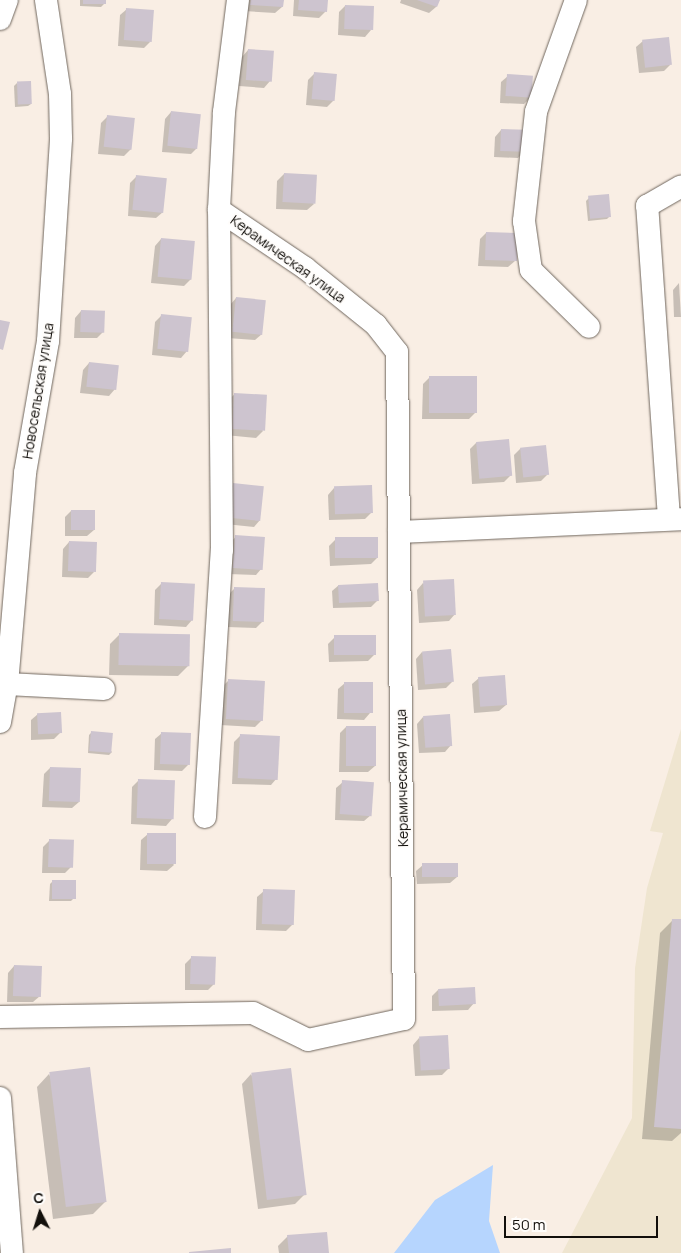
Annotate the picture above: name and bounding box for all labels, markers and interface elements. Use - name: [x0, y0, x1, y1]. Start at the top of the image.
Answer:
- street label: Керамическая улица: [227, 212, 349, 306]
- street label: Новосельская улица: [19, 322, 57, 460]
- street label: Керамическая улица: [392, 709, 412, 847]
- north arrow: [15, 1188, 65, 1238]
- text: С: [33, 1188, 45, 1207]
- scale bar: [506, 1206, 660, 1238]
- text: 50 m: [512, 1214, 546, 1235]

